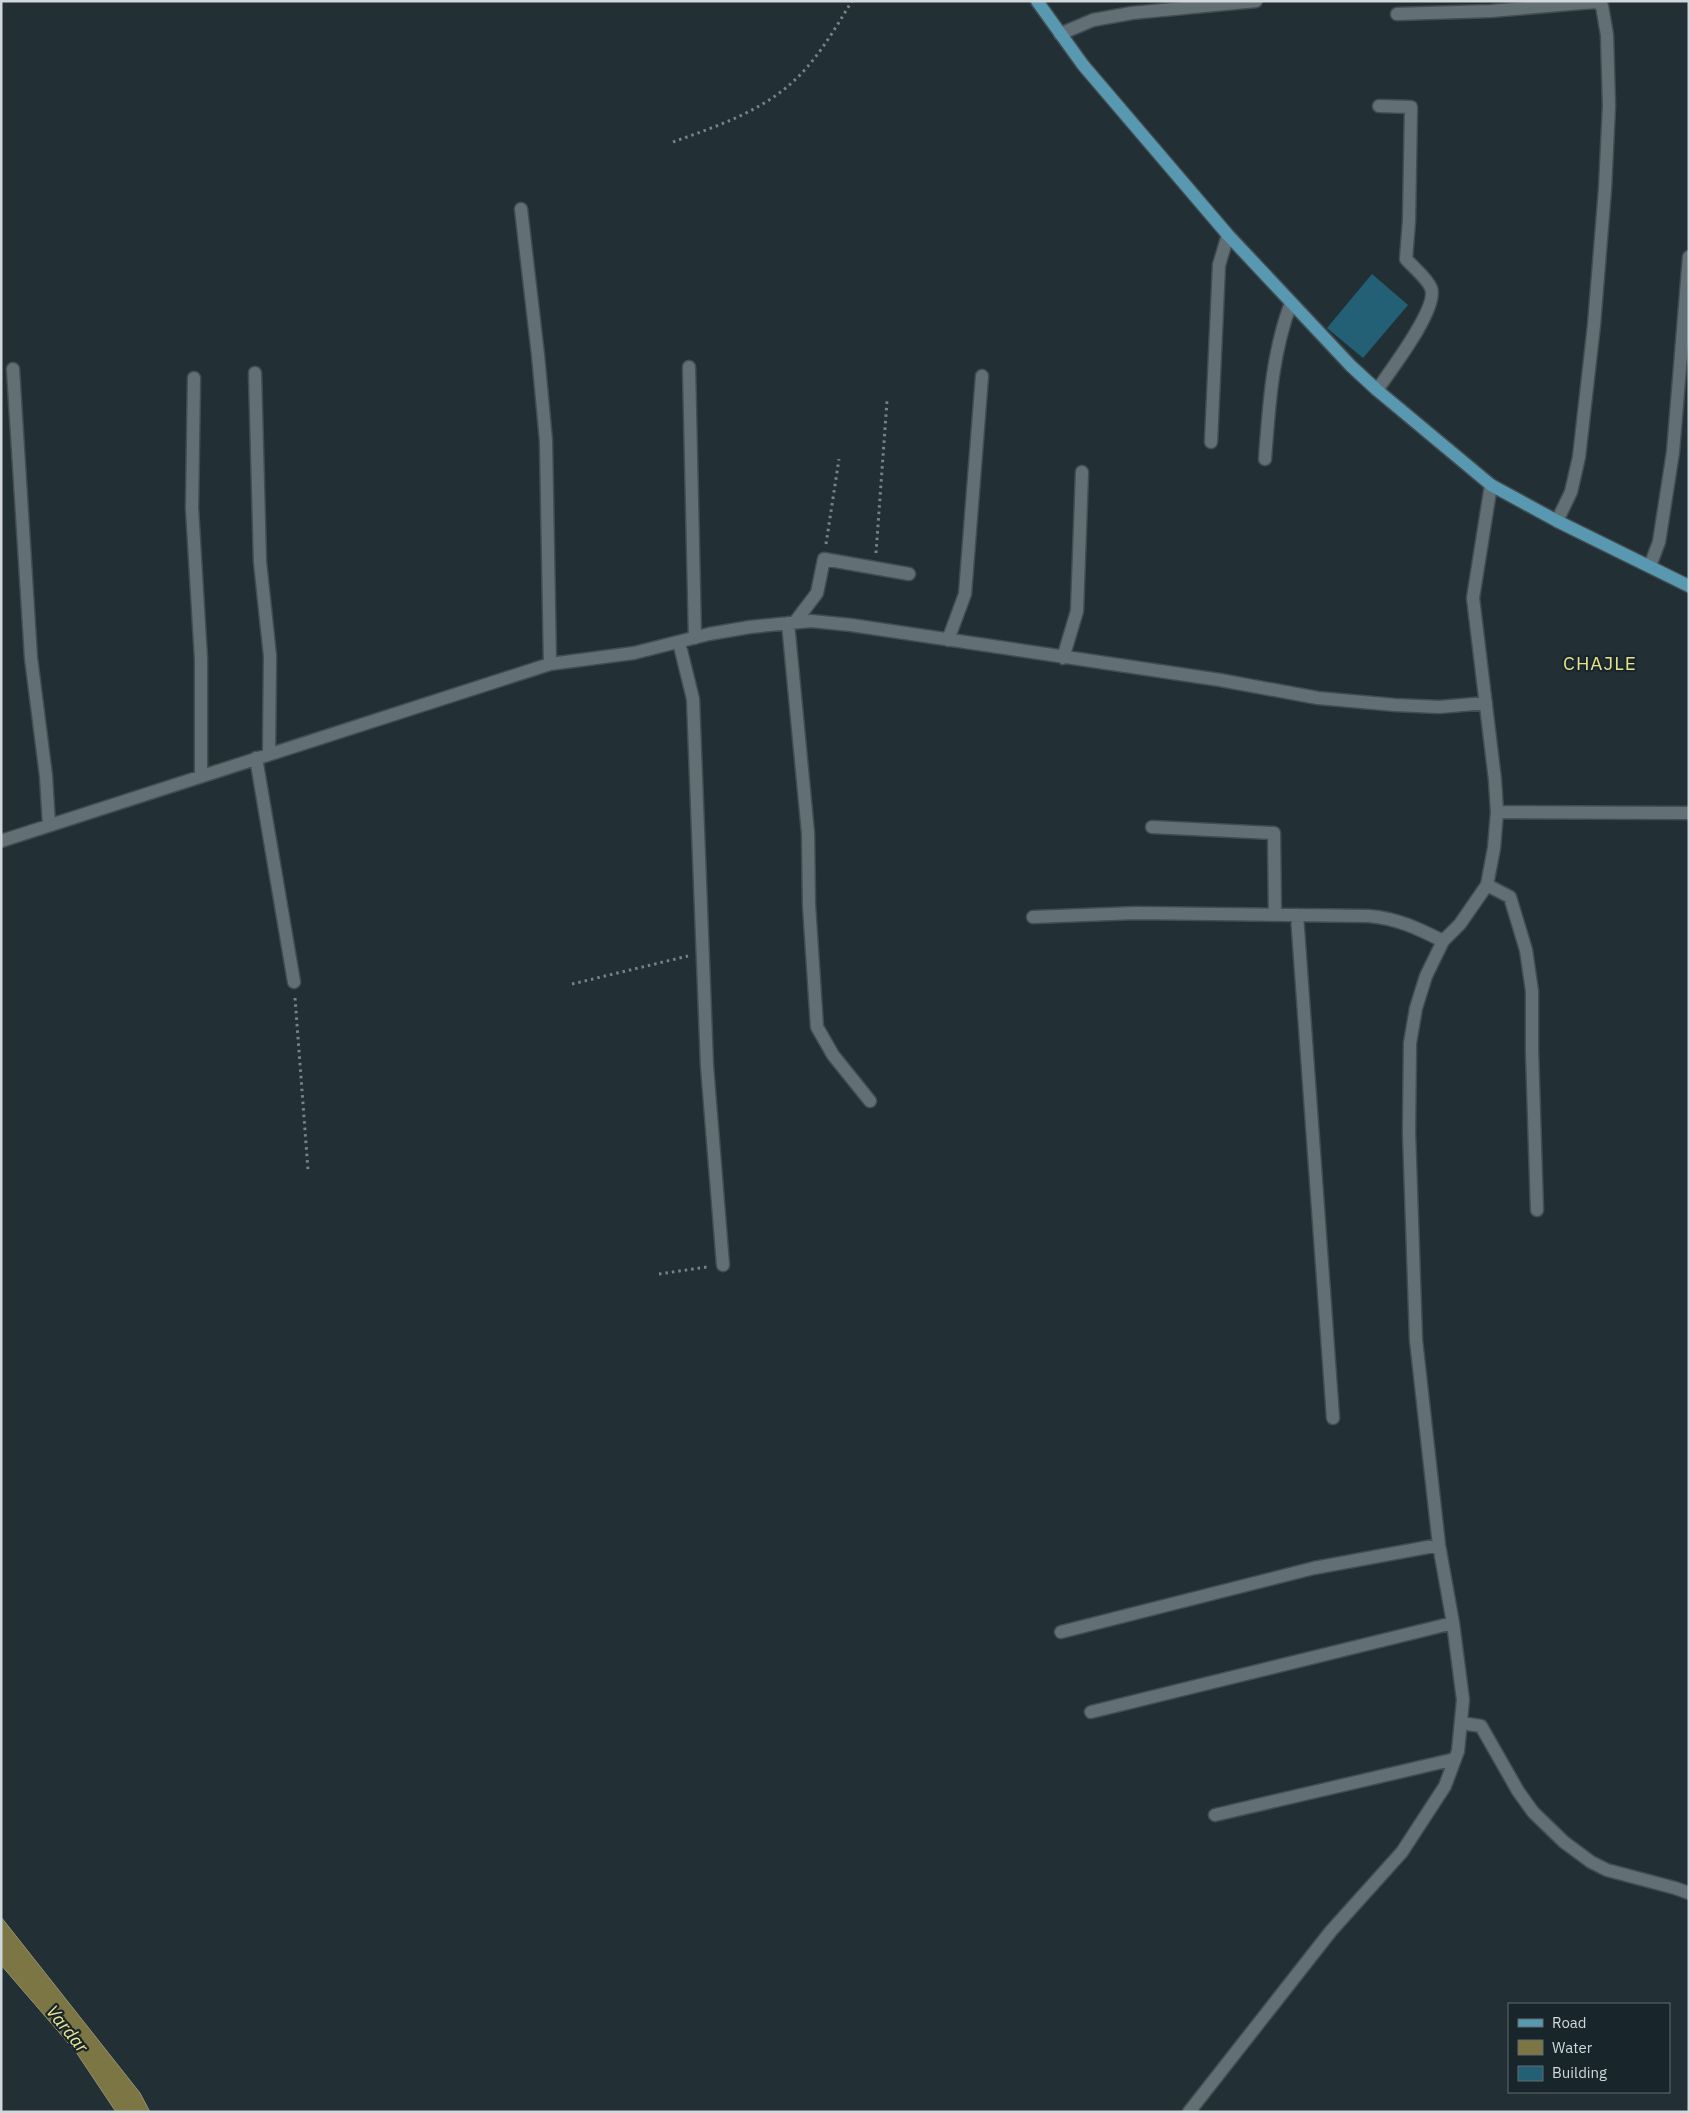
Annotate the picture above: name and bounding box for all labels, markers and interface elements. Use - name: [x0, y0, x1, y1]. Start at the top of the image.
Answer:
- district label: CHAJLE: [1563, 651, 1637, 675]
- water label: Vardar: [41, 2000, 94, 2057]
- legend: [1508, 2003, 1670, 2093]
- text: Road: [1552, 2013, 1587, 2032]
- text: Water: [1552, 2038, 1593, 2057]
- text: Building: [1552, 2063, 1607, 2082]

